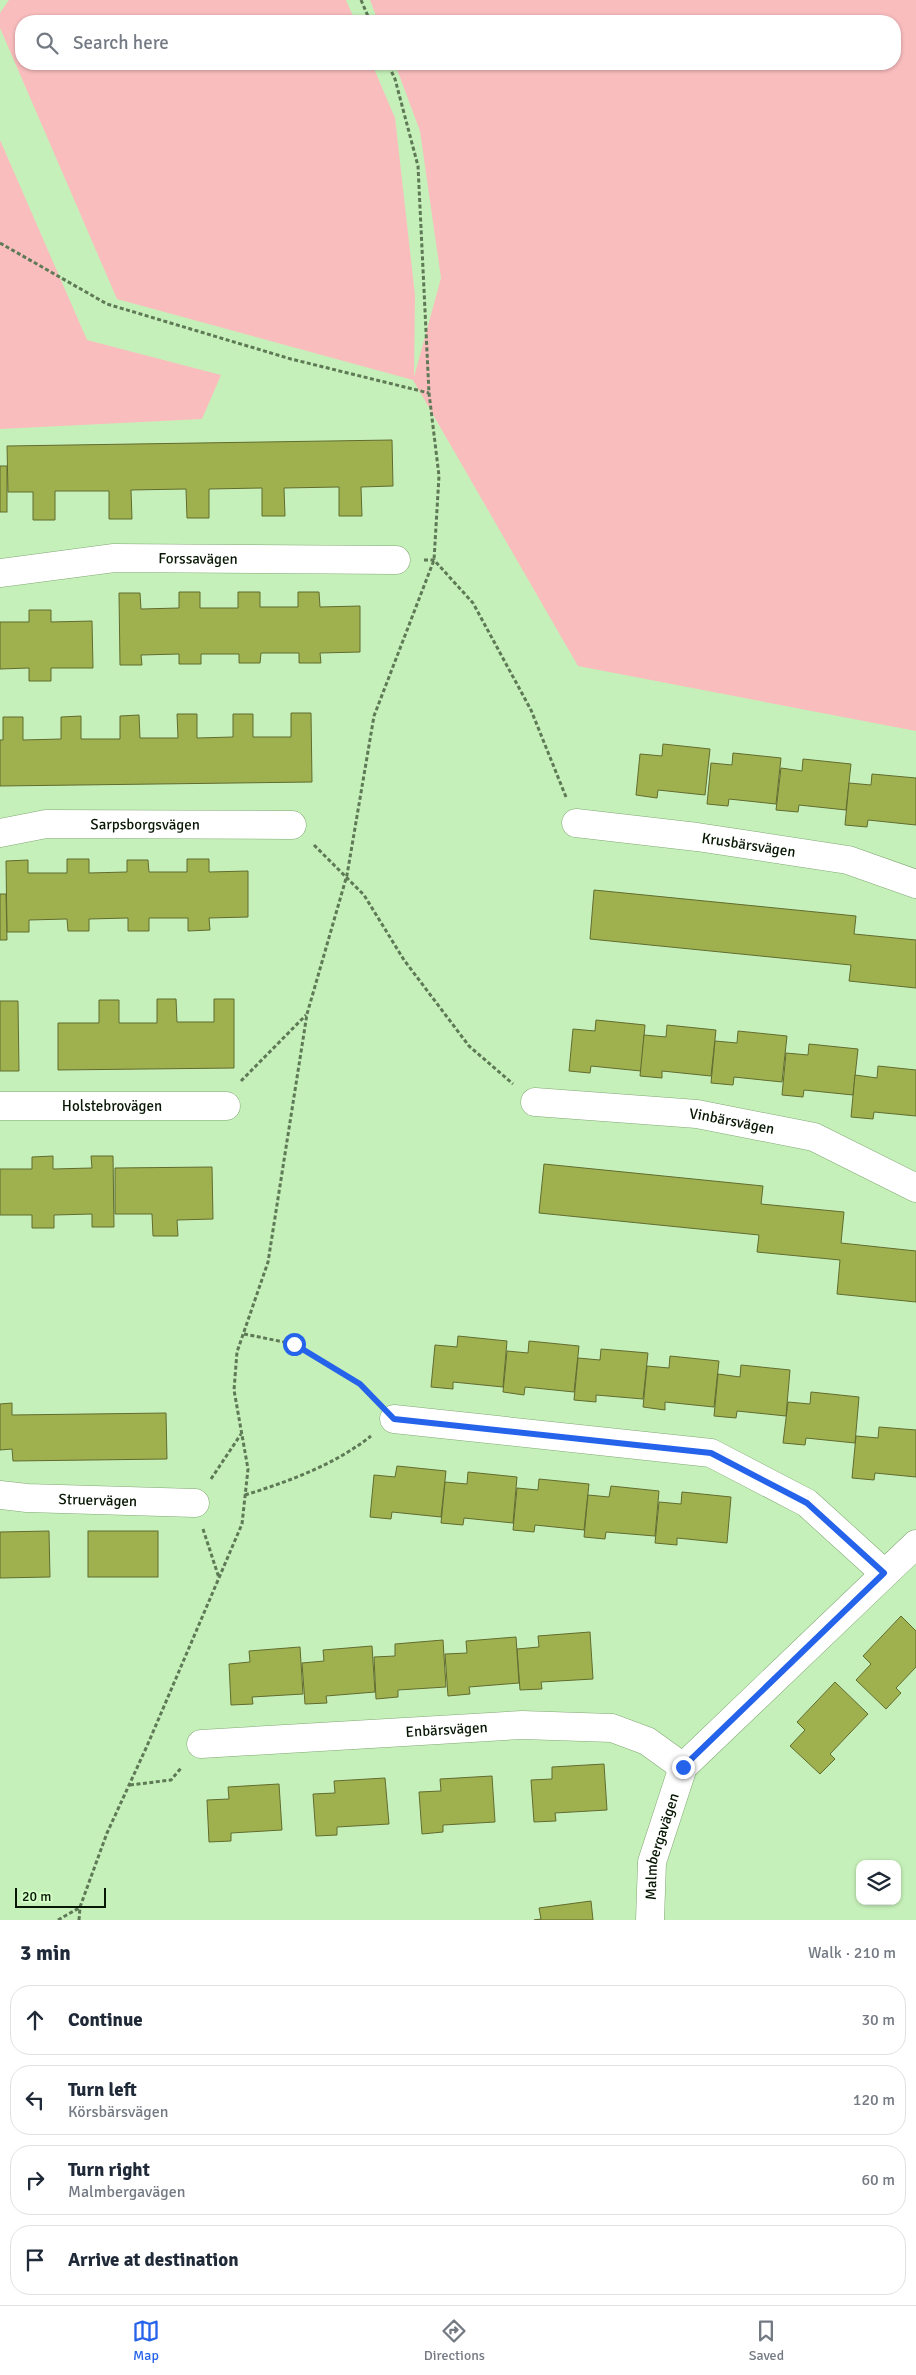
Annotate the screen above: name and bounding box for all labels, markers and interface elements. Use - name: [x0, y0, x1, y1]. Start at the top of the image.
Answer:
- search box: [15, 15, 901, 70]
- icon: search: [33, 29, 61, 57]
- text: Search here: [73, 31, 169, 55]
- street label: Forssavägen: [158, 549, 238, 568]
- street label: Sarpsborgsvägen: [90, 815, 200, 834]
- street label: Krusbärsvägen: [700, 829, 797, 861]
- street label: Holstebrovägen: [62, 1097, 162, 1115]
- street label: Vinbärsvägen: [689, 1104, 776, 1138]
- route start: [283, 1333, 306, 1356]
- street label: Struervägen: [58, 1490, 137, 1510]
- street label: Enbärsvägen: [405, 1718, 488, 1741]
- route end: [672, 1756, 695, 1779]
- street label: Malmbergavägen: [642, 1791, 683, 1900]
- map controls: [856, 1860, 901, 1905]
- button: layers: [856, 1860, 901, 1905]
- scale bar: [15, 1885, 106, 1908]
- text: 20 m: [22, 1888, 51, 1905]
- text: 3 min: [20, 1940, 71, 1966]
- text: Walk · 210 m: [808, 1943, 896, 1963]
- icon: ahead: [21, 2006, 49, 2034]
- text: Continue: [68, 2008, 143, 2032]
- text: 30 m: [861, 2010, 895, 2030]
- text: Turn left: [68, 2078, 137, 2102]
- icon: left: [21, 2086, 49, 2114]
- text: 120 m: [853, 2090, 895, 2110]
- text: Körsbärsvägen: [68, 2102, 168, 2122]
- text: Turn right: [68, 2158, 150, 2182]
- icon: right: [21, 2166, 49, 2194]
- text: 60 m: [861, 2170, 895, 2190]
- text: Malmbergavägen: [68, 2182, 185, 2202]
- icon: arrive: [21, 2246, 49, 2274]
- text: Arrive at destination: [68, 2248, 239, 2272]
- tab: Map: [132, 2317, 160, 2364]
- tab: Directions: [424, 2317, 485, 2364]
- tab: Saved: [749, 2317, 784, 2364]

